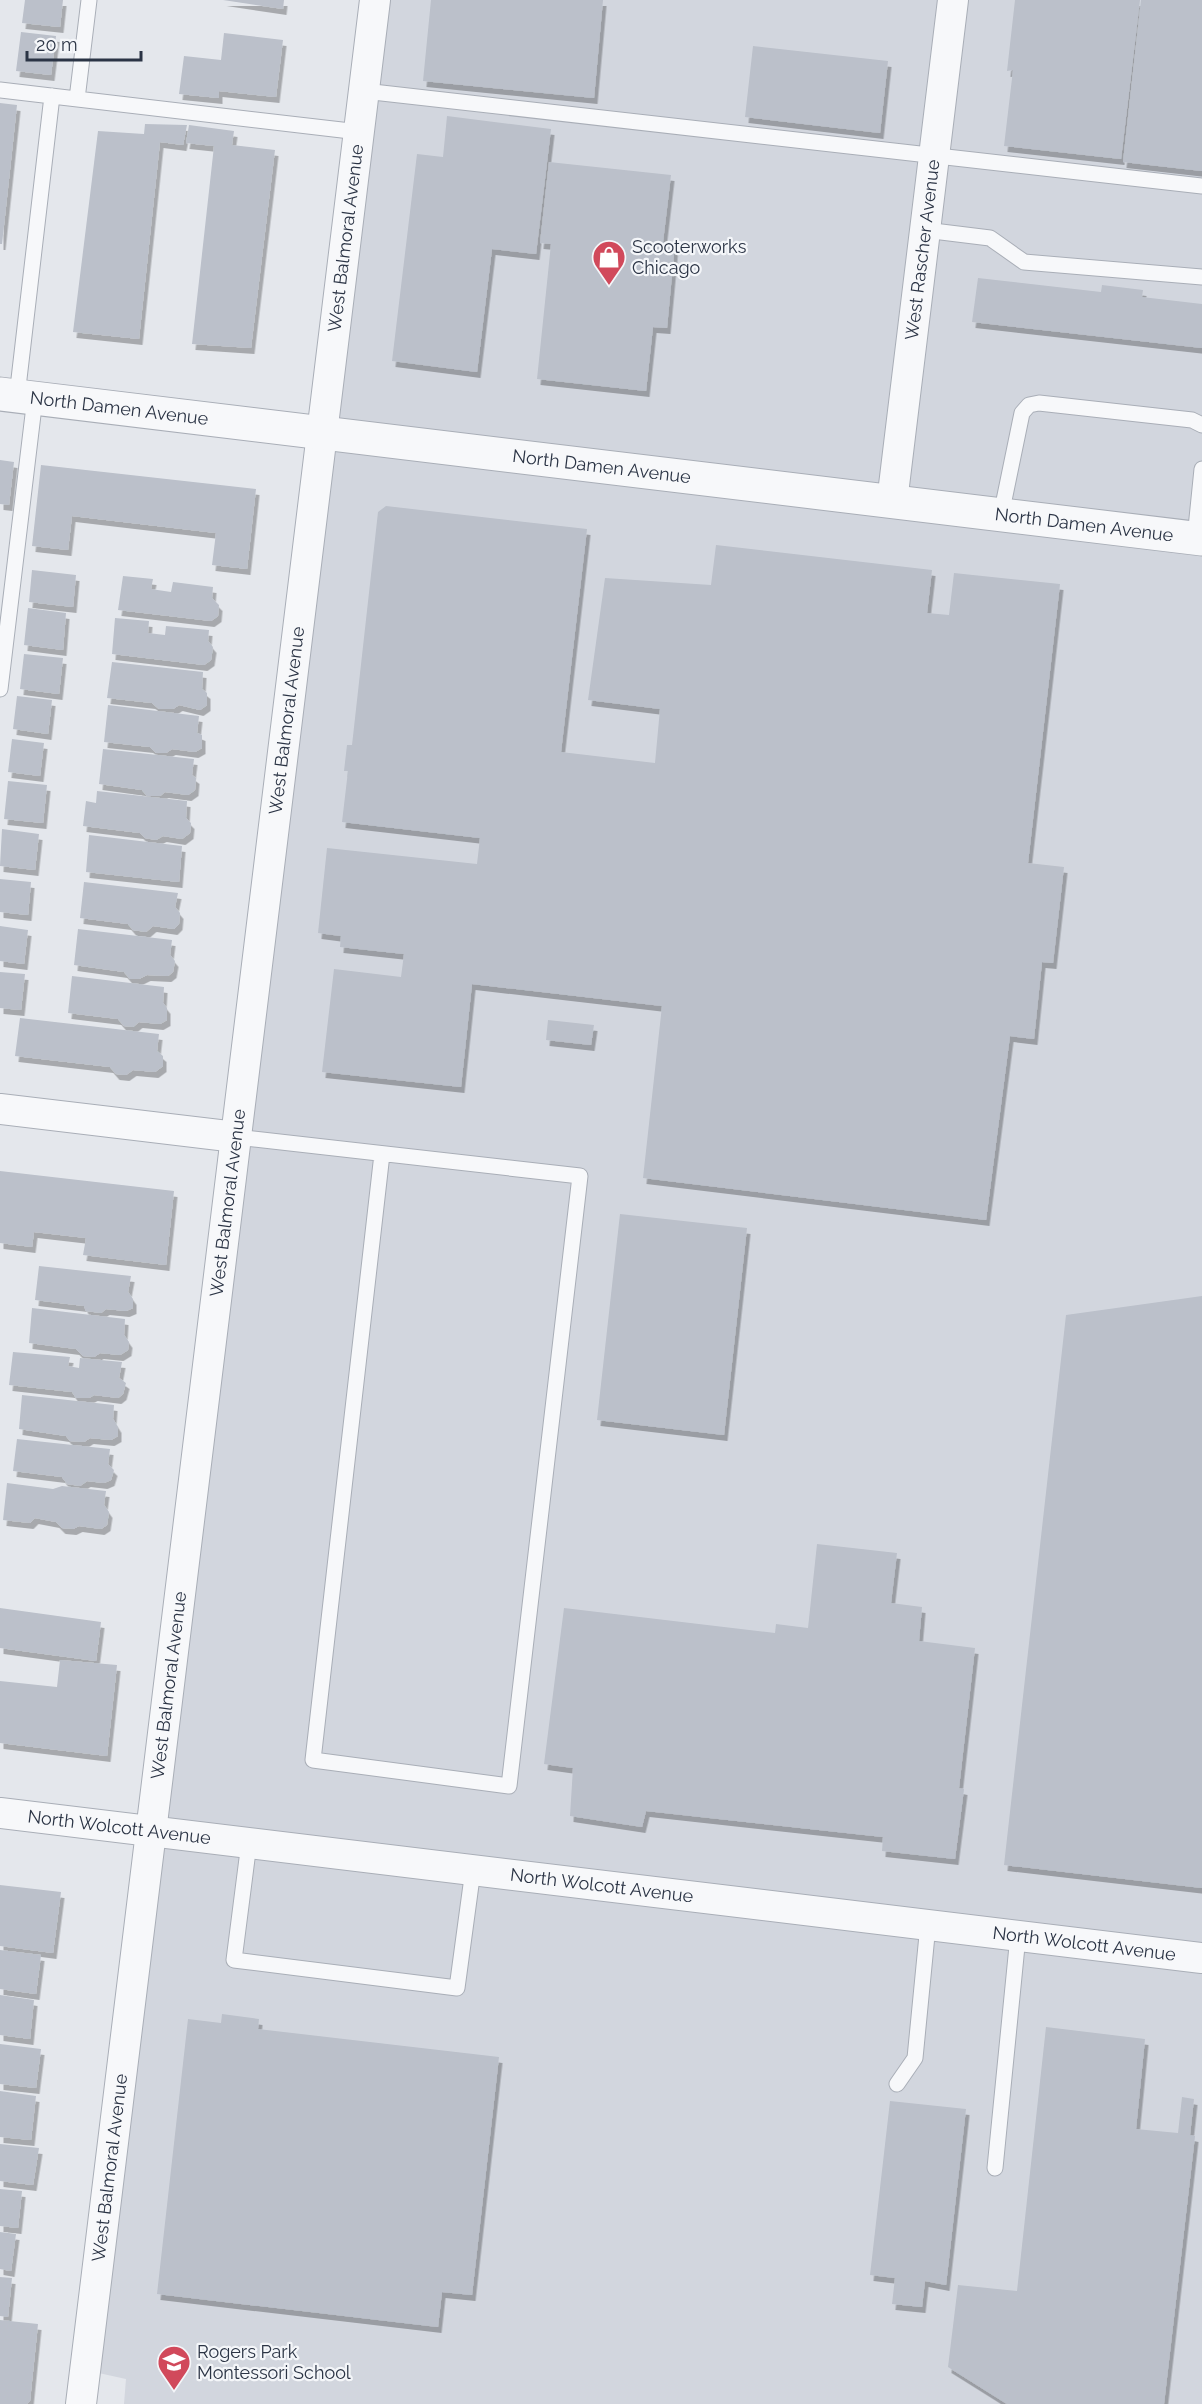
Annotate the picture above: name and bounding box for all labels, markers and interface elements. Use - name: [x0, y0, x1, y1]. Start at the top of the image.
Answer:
- scale bar: [27, 24, 141, 62]
- text: 20 m: [36, 34, 78, 55]
- street label: West Balmoral Avenue: [323, 142, 367, 333]
- street label: West Rascher Avenue: [901, 158, 944, 341]
- place label: Scooterworks Chicago: [632, 236, 747, 278]
- shop icon: Scooterworks Chicago: [591, 239, 627, 286]
- street label: North Damen Avenue: [29, 387, 210, 429]
- street label: North Damen Avenue: [511, 445, 692, 487]
- street label: North Damen Avenue: [994, 503, 1175, 546]
- street label: West Balmoral Avenue: [264, 625, 308, 816]
- street label: West Balmoral Avenue: [205, 1107, 249, 1298]
- street label: West Balmoral Avenue: [146, 1590, 190, 1780]
- street label: North Wolcott Avenue: [26, 1805, 212, 1848]
- street label: North Wolcott Avenue: [509, 1864, 695, 1907]
- street label: North Wolcott Avenue: [991, 1922, 1177, 1965]
- street label: West Balmoral Avenue: [87, 2072, 131, 2263]
- place label: Rogers Park Montessori School: [197, 2341, 351, 2383]
- school or university icon: Rogers Park Montessori School: [156, 2344, 192, 2391]

